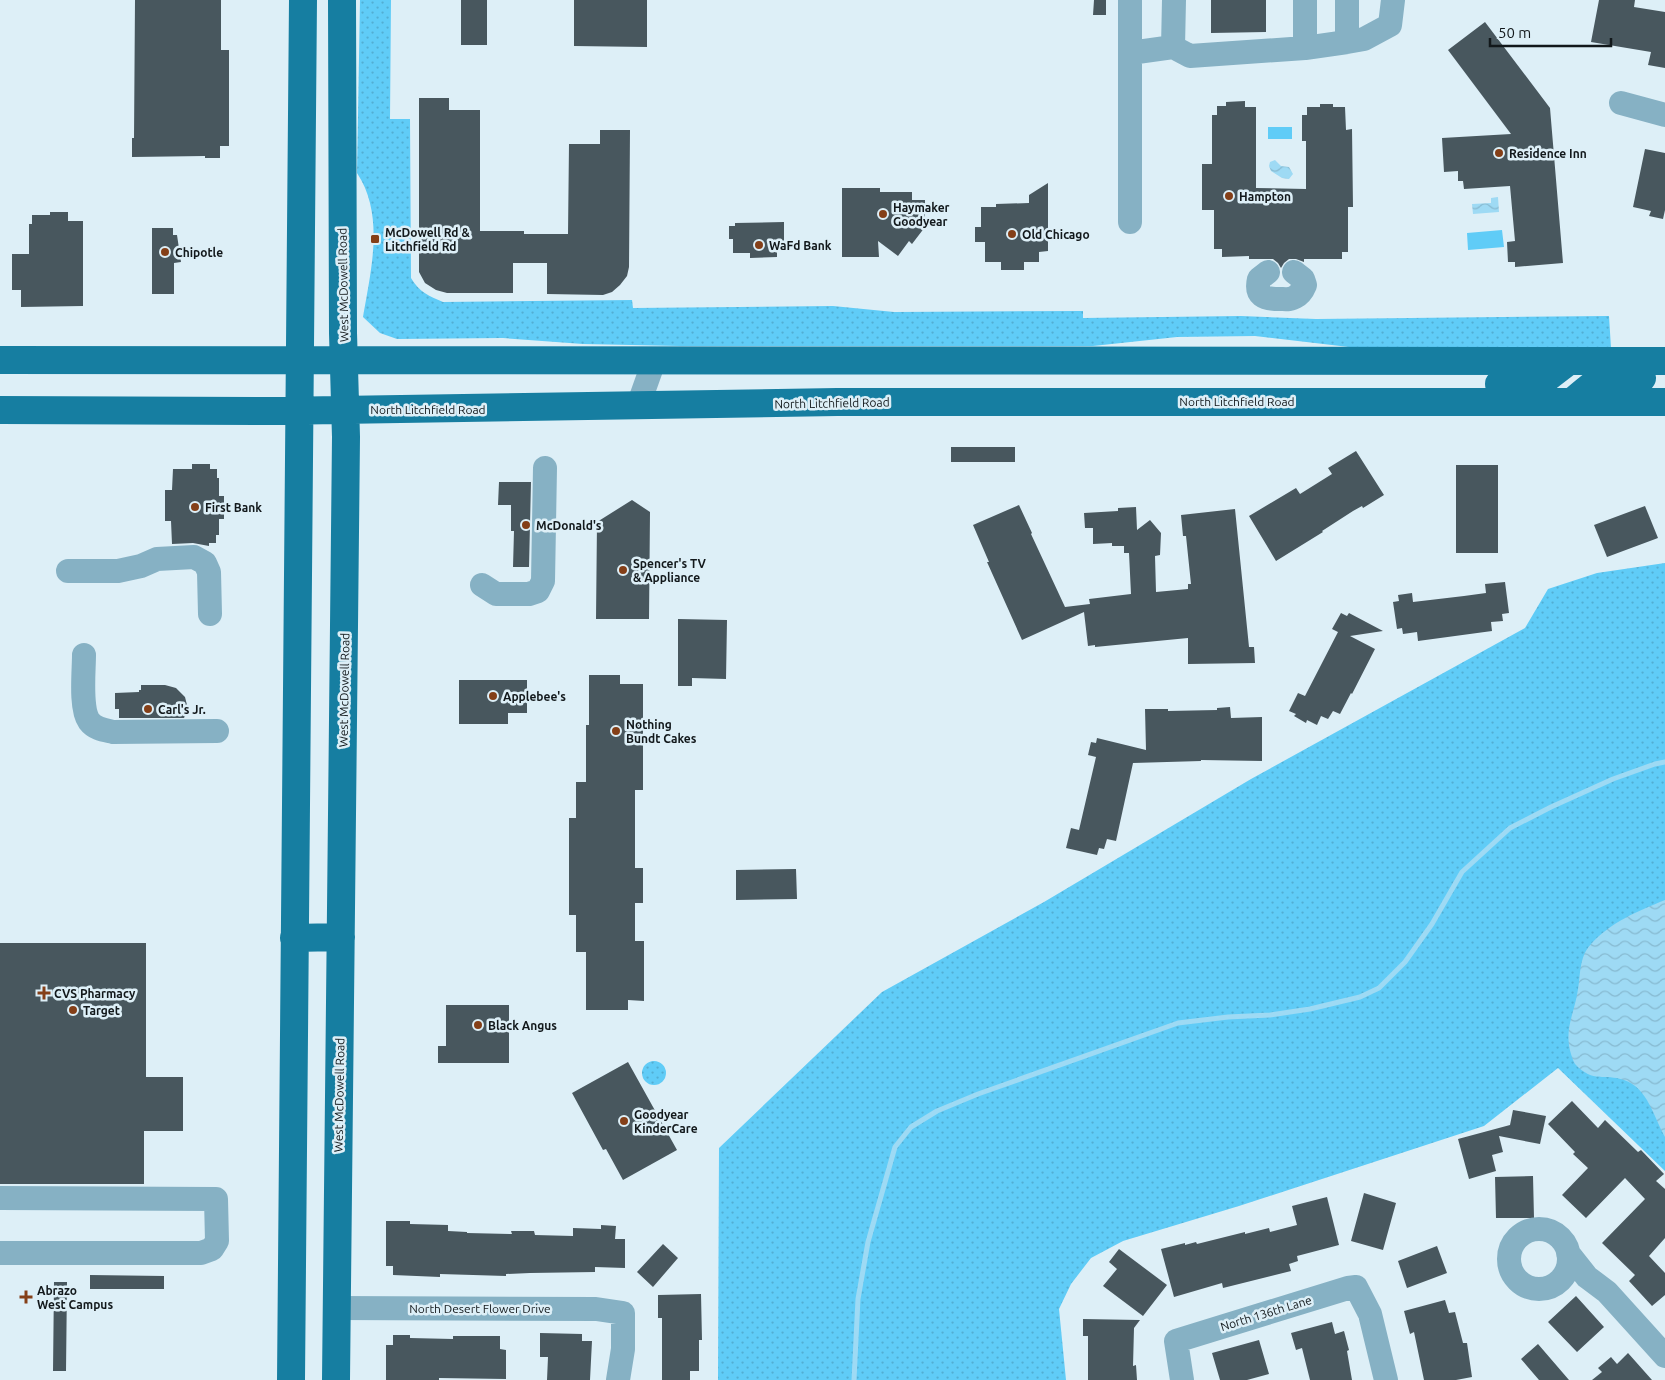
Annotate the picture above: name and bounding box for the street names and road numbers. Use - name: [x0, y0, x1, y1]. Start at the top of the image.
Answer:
- street label: West McDowell Road: [336, 228, 350, 342]
- street label: North Litchfield Road: [774, 395, 890, 411]
- street label: North Litchfield Road: [1179, 395, 1295, 408]
- street label: North Litchfield Road: [370, 403, 486, 416]
- street label: West McDowell Road: [337, 633, 351, 747]
- street label: West McDowell Road: [332, 1038, 346, 1152]
- street label: North 136th Lane: [1219, 1293, 1313, 1333]
- street label: North Desert Flower Drive: [409, 1302, 551, 1315]

